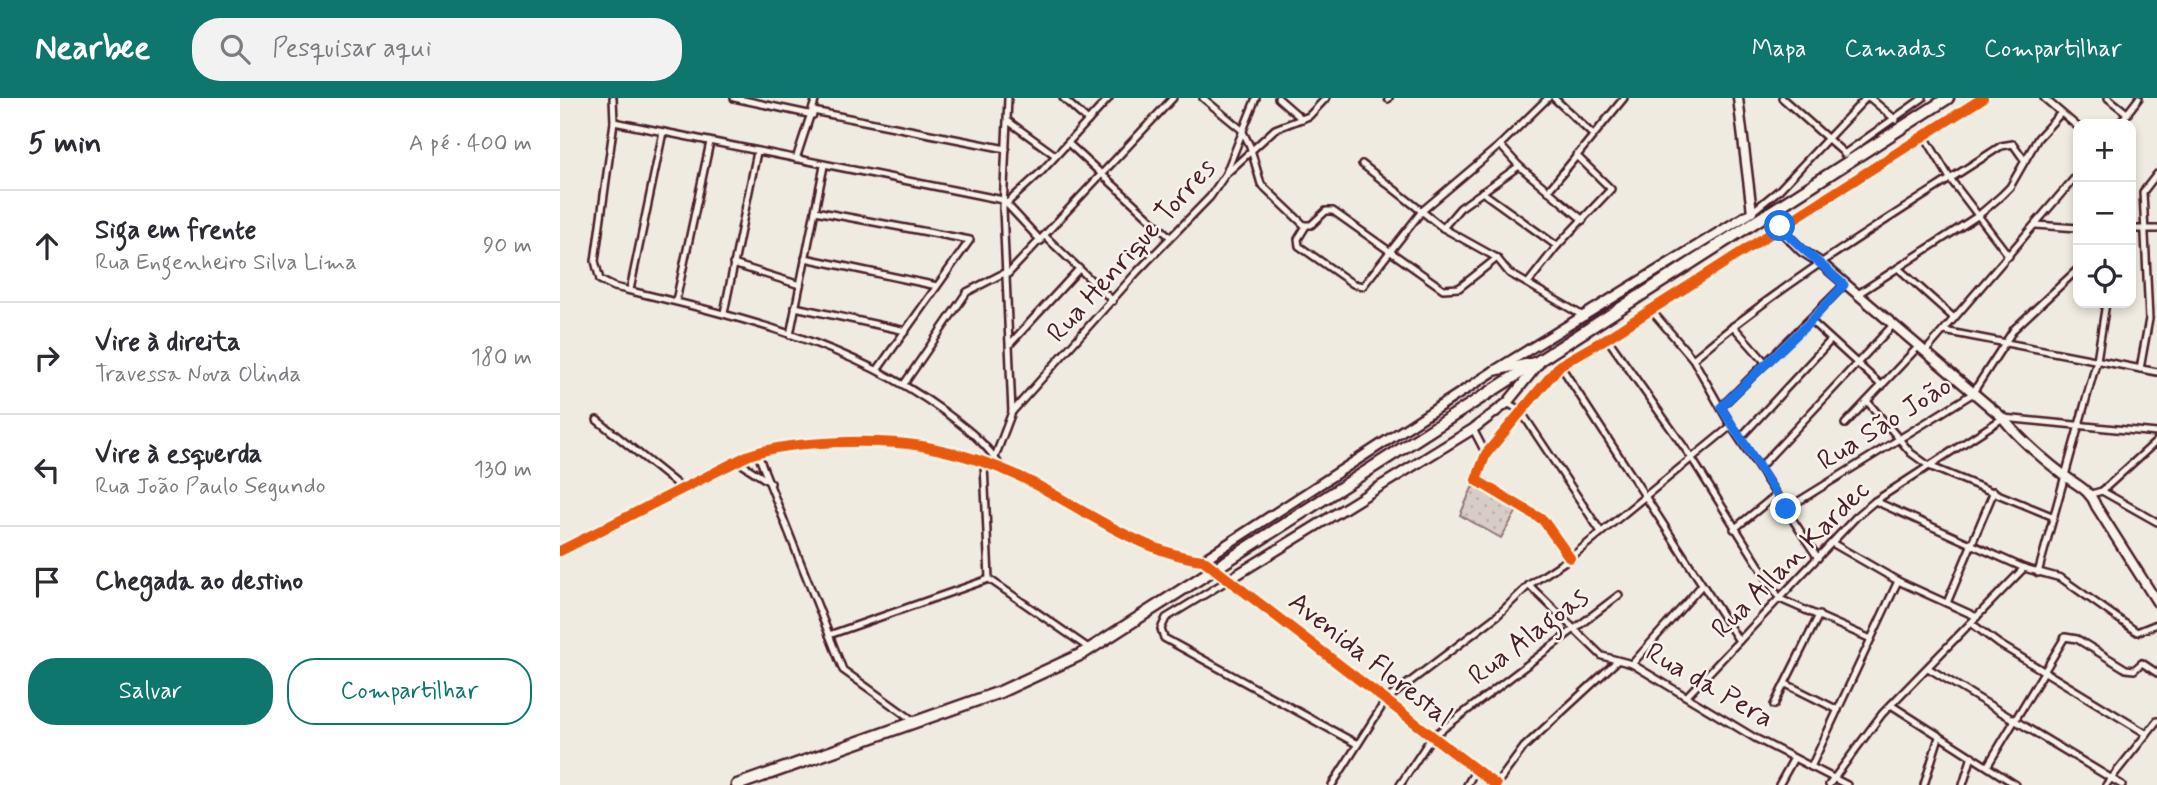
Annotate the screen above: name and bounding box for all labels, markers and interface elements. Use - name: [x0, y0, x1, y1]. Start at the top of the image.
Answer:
- search box: [192, 18, 682, 81]
- text: Nearbee: [35, 27, 150, 71]
- icon: search: [216, 30, 254, 68]
- text: Pesquisar aqui: [272, 32, 432, 66]
- text: Mapa: [1752, 34, 1806, 65]
- text: Camadas: [1844, 34, 1946, 65]
- text: Compartilhar: [1984, 34, 2122, 65]
- map controls: [2073, 119, 2136, 308]
- button: +: [2073, 119, 2136, 182]
- text: 5 min: [28, 124, 102, 163]
- text: A pé · 400 m: [409, 129, 532, 159]
- street label: Rua Henrique Torres: [1039, 151, 1225, 351]
- button: −: [2073, 182, 2136, 245]
- route start: [1764, 210, 1795, 241]
- text: Siga em frente: [95, 214, 256, 248]
- icon: ahead: [28, 227, 66, 265]
- text: 90 m: [483, 231, 532, 261]
- button: locate: [2073, 245, 2136, 308]
- text: Rua Engenheiro Silva Lima: [95, 248, 357, 278]
- text: Vire à direita: [95, 326, 241, 360]
- icon: right: [28, 339, 66, 377]
- text: 180 m: [471, 343, 532, 373]
- text: Travessa Nova Olinda: [95, 360, 301, 390]
- street label: Rua São João: [1811, 368, 1959, 480]
- text: Vire à esquerda: [95, 438, 262, 472]
- icon: left: [28, 451, 66, 489]
- text: 130 m: [474, 455, 532, 485]
- text: Rua João Paulo Segundo: [95, 472, 326, 502]
- street label: Rua Allan Kardec: [1704, 473, 1878, 647]
- route end: [1770, 493, 1801, 524]
- icon: arrive: [28, 563, 66, 601]
- text: Chegada ao destino: [95, 565, 303, 599]
- street label: Rua Alagoas: [1461, 580, 1599, 697]
- street label: Avenida Florestal: [1280, 584, 1460, 736]
- street label: Rua da Pera: [1638, 634, 1780, 738]
- button: Salvar: [28, 658, 273, 725]
- button: Compartilhar: [287, 658, 532, 725]

